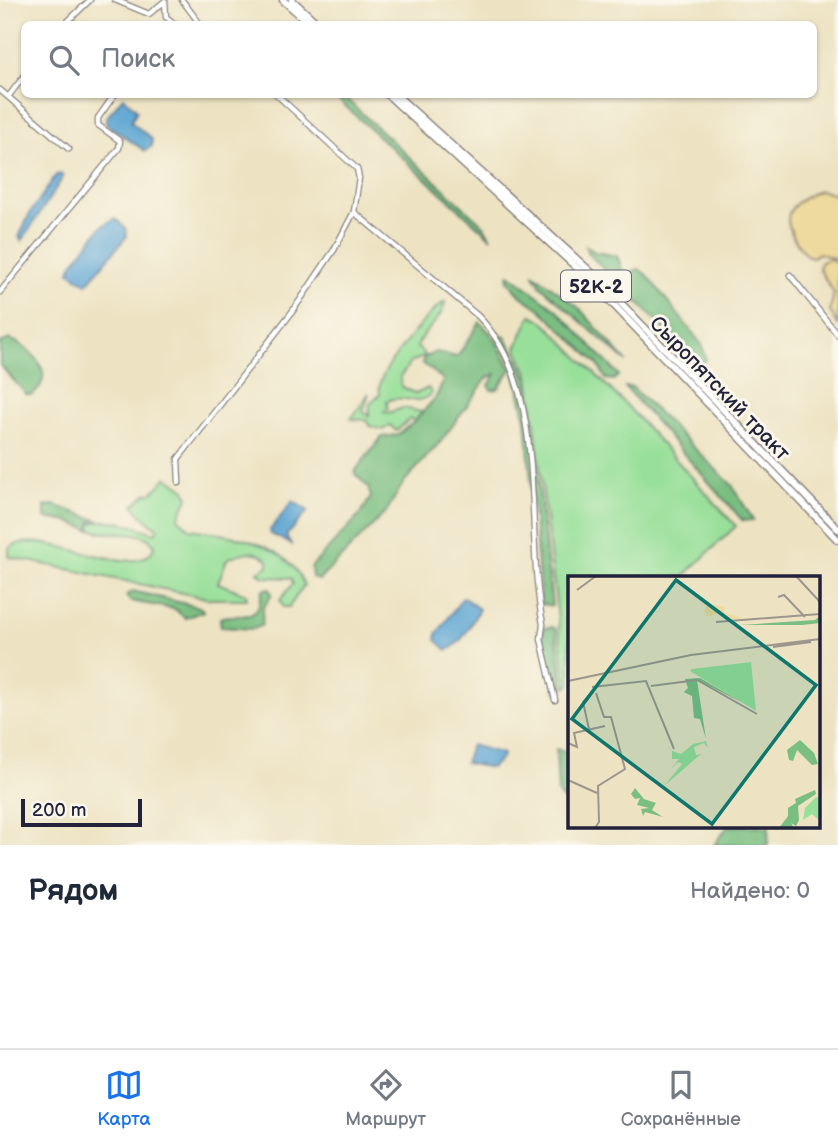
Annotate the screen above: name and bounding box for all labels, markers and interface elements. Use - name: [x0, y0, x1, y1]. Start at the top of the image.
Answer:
- search box: [21, 21, 817, 98]
- icon: search: [45, 41, 83, 79]
- text: Поиск: [101, 44, 175, 75]
- road number: 52К-2: [561, 270, 631, 302]
- street label: Сыропятский тракт: [644, 311, 795, 466]
- inset map: [568, 576, 820, 828]
- scale bar: [21, 796, 142, 828]
- text: 200 m: [32, 799, 86, 822]
- text: Рядом: [28, 873, 118, 909]
- text: Найдено: 0: [690, 877, 810, 905]
- tab: Карта: [97, 1066, 151, 1131]
- tab: Маршрут: [345, 1066, 426, 1131]
- tab: Сохранённые: [621, 1066, 741, 1131]

